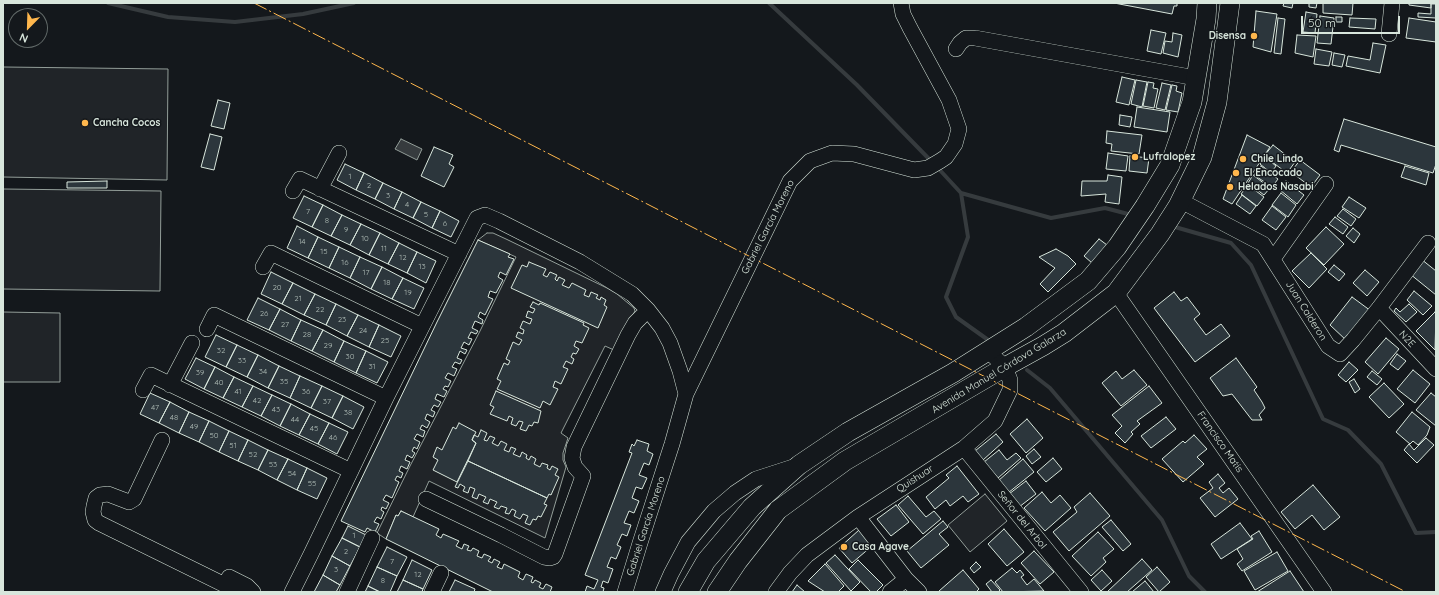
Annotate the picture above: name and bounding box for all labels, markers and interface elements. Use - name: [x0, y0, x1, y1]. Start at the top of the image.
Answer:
- north arrow: [8, 8, 48, 48]
- scale bar: [1303, 8, 1402, 34]
- text: 50 m: [1308, 15, 1336, 30]
- text: N: [17, 30, 30, 46]
- place label: Disensa: [1209, 30, 1246, 42]
- marker: Disensa: [1249, 31, 1259, 41]
- place label: Cancha Cocos: [93, 117, 160, 129]
- marker: Cancha Cocos: [80, 118, 90, 128]
- place label: Lufralopez: [1143, 151, 1195, 163]
- marker: Lufralopez: [1130, 152, 1140, 162]
- place label: Chile Lindo: [1251, 153, 1303, 165]
- marker: Chile Lindo: [1238, 154, 1248, 164]
- place label: El Encocado: [1244, 167, 1302, 179]
- marker: El Encocado: [1231, 168, 1241, 178]
- house number: 1: [349, 172, 351, 182]
- street label: Gabriel García Moreno: [739, 178, 797, 276]
- house number: 2: [367, 181, 371, 191]
- place label: Helados Nasabi: [1238, 181, 1314, 193]
- marker: Helados Nasabi: [1225, 182, 1235, 192]
- house number: 3: [386, 191, 390, 201]
- house number: 4: [405, 200, 409, 210]
- house number: 7: [306, 207, 310, 217]
- house number: 5: [424, 210, 428, 220]
- house number: 8: [325, 216, 329, 226]
- house number: 6: [443, 219, 447, 229]
- house number: 9: [344, 225, 348, 235]
- house number: 10: [361, 234, 369, 244]
- house number: 14: [298, 237, 306, 247]
- house number: 11: [381, 244, 387, 254]
- house number: 15: [320, 247, 328, 257]
- house number: 12: [399, 253, 407, 263]
- house number: 16: [341, 258, 349, 268]
- house number: 13: [418, 262, 426, 272]
- house number: 17: [362, 268, 370, 278]
- house number: 18: [383, 278, 391, 288]
- street label: Juan Calderon: [1283, 279, 1329, 343]
- house number: 20: [272, 283, 282, 293]
- house number: 19: [404, 288, 412, 298]
- house number: 21: [294, 294, 302, 304]
- house number: 22: [316, 305, 324, 315]
- house number: 26: [260, 309, 268, 319]
- house number: 23: [338, 315, 346, 325]
- house number: 27: [281, 320, 289, 330]
- house number: 24: [359, 326, 367, 336]
- street label: Avenida Manuel Córdova Galarza: [930, 326, 1068, 416]
- street label: N2E: [1396, 328, 1418, 350]
- house number: 28: [303, 330, 311, 340]
- house number: 25: [381, 336, 389, 346]
- house number: 29: [324, 341, 332, 351]
- house number: 32: [217, 346, 225, 356]
- house number: 30: [346, 352, 354, 362]
- house number: 33: [238, 356, 246, 366]
- house number: 31: [368, 362, 376, 372]
- house number: 34: [259, 367, 267, 377]
- house number: 39: [196, 368, 204, 378]
- house number: 35: [280, 377, 288, 387]
- house number: 40: [215, 378, 223, 388]
- house number: 41: [234, 387, 242, 397]
- house number: 36: [302, 387, 310, 397]
- house number: 42: [253, 396, 261, 406]
- house number: 37: [323, 397, 331, 407]
- house number: 47: [151, 403, 159, 413]
- house number: 43: [272, 405, 280, 415]
- house number: 38: [344, 408, 352, 418]
- street label: Francisco Matis: [1195, 409, 1245, 475]
- house number: 48: [170, 413, 178, 423]
- house number: 44: [291, 415, 299, 425]
- house number: 49: [190, 422, 198, 432]
- house number: 45: [310, 424, 318, 434]
- house number: 50: [209, 431, 219, 441]
- house number: 46: [329, 433, 337, 443]
- house number: 51: [229, 441, 237, 451]
- house number: 52: [249, 450, 257, 460]
- house number: 53: [269, 460, 277, 470]
- street label: Quishuar: [894, 463, 936, 495]
- house number: 54: [288, 469, 296, 479]
- street label: Gabriel García Moreno: [624, 475, 668, 577]
- house number: 55: [308, 479, 316, 489]
- street label: Señor del Arbol: [995, 489, 1049, 551]
- house number: 1: [353, 531, 355, 541]
- place label: Casa Agave: [852, 541, 909, 553]
- marker: Casa Agave: [839, 542, 849, 552]
- house number: 2: [344, 547, 348, 557]
- house number: 7: [390, 557, 394, 567]
- house number: 3: [334, 565, 338, 575]
- house number: 12: [414, 570, 422, 580]
- house number: 8: [381, 576, 385, 586]

